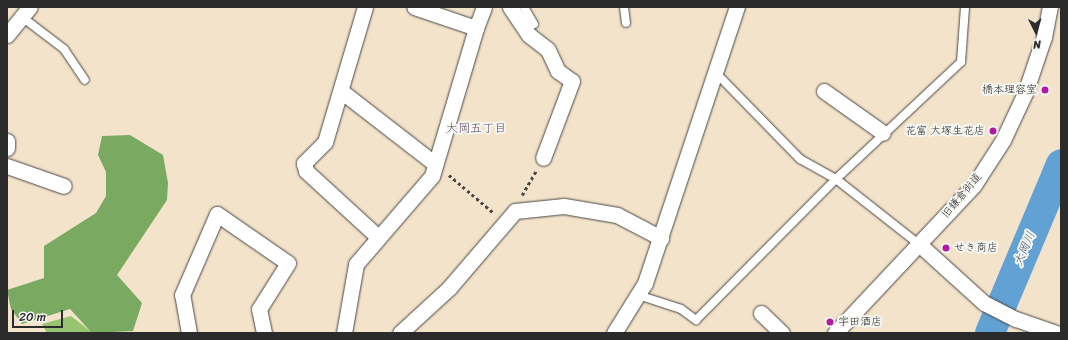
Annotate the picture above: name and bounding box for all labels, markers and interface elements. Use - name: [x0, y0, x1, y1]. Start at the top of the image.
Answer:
- north arrow: [1016, 12, 1056, 52]
- text: N: [1032, 35, 1042, 54]
- place label: 橋本理容室: [982, 83, 1037, 97]
- marker: 橋本理容室: [1040, 85, 1050, 95]
- district label: 大岡五丁目: [446, 122, 506, 136]
- place label: 花富 大塚生花店: [905, 124, 985, 138]
- marker: 花富 大塚生花店: [988, 126, 998, 136]
- street label: 旧鎌倉街道: [939, 171, 985, 221]
- water label: 大岡川: [1011, 230, 1039, 268]
- place label: せき商店: [954, 241, 998, 255]
- marker: せき商店: [941, 243, 951, 253]
- scale bar: [14, 302, 65, 328]
- text: 20 m: [19, 306, 46, 328]
- place label: 宇田酒店: [838, 315, 882, 329]
- marker: 宇田酒店: [825, 317, 835, 327]

